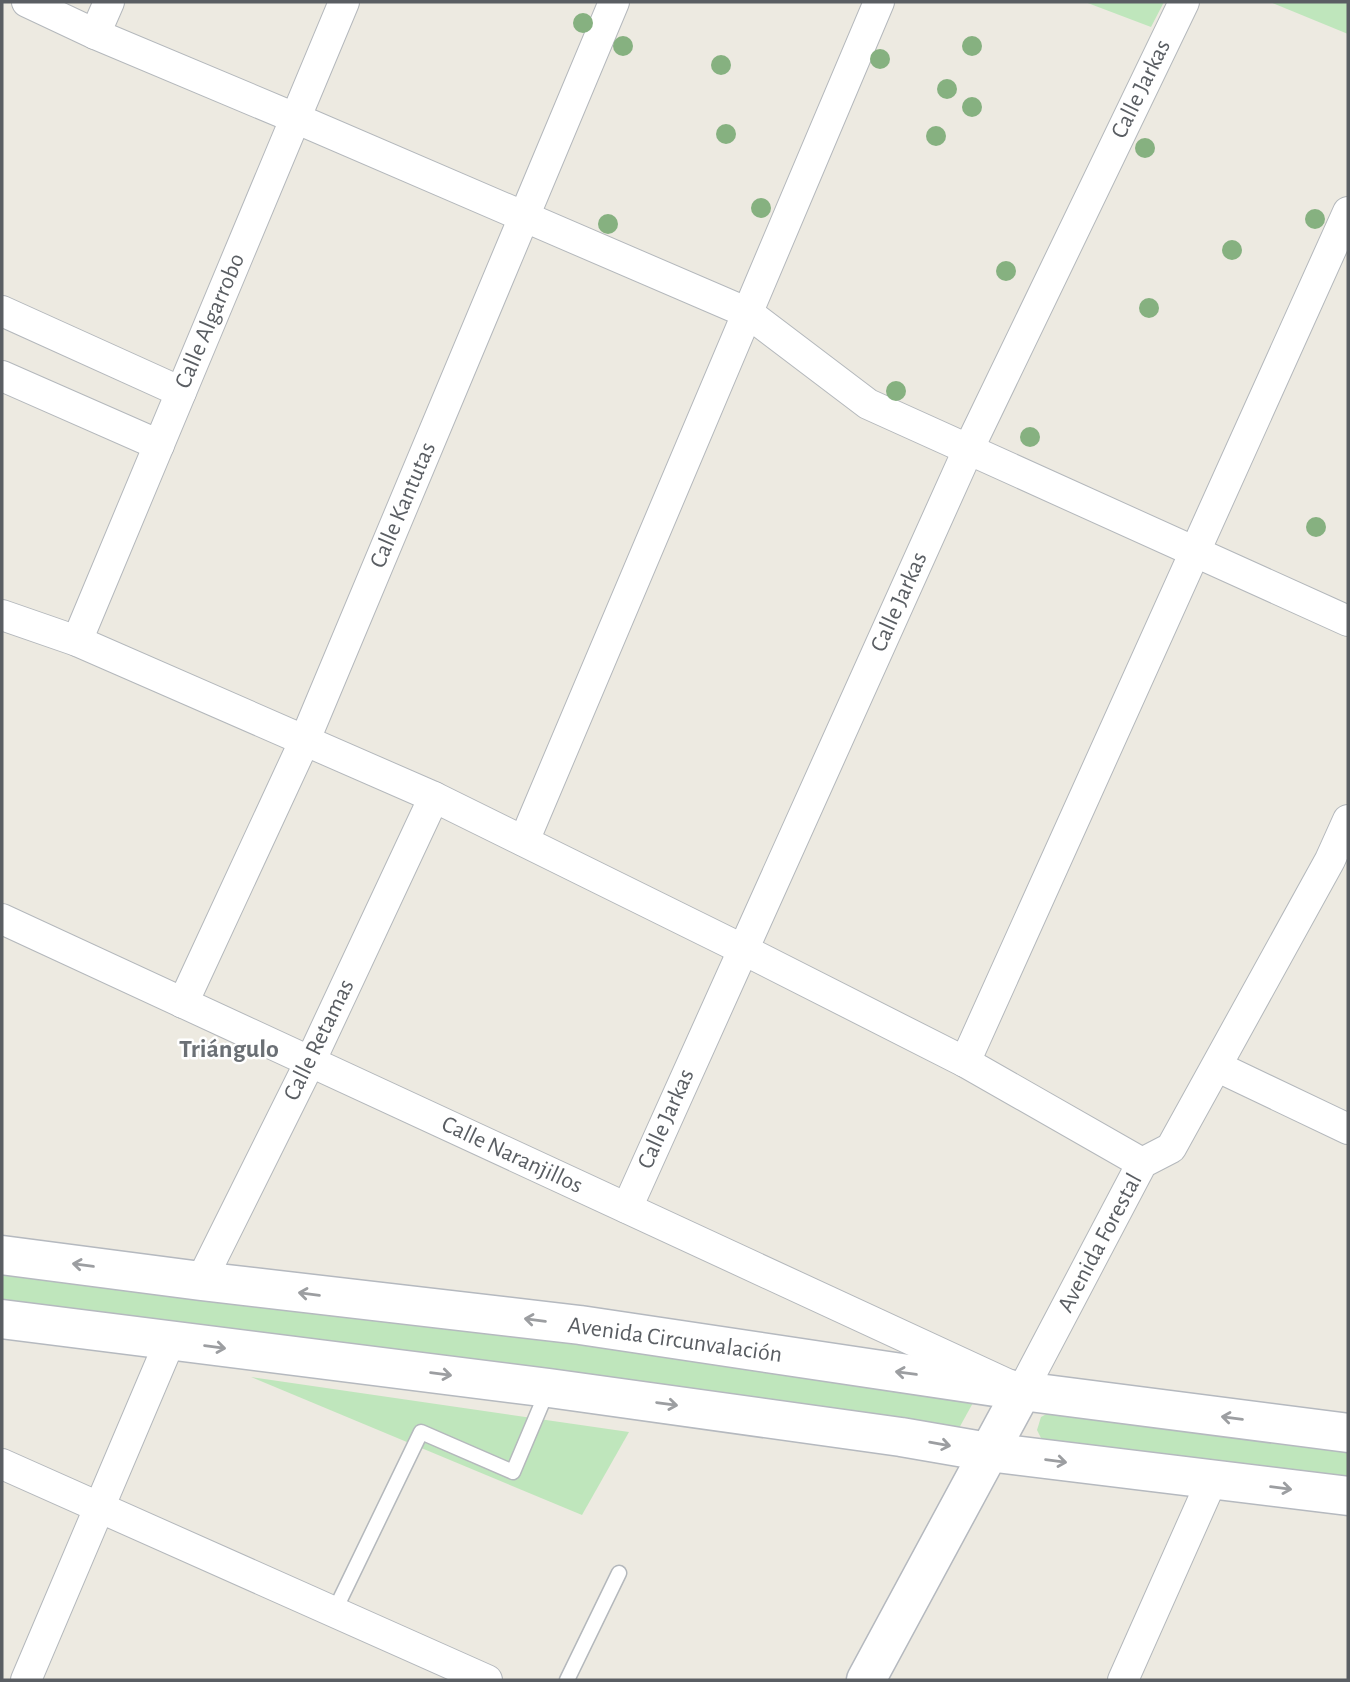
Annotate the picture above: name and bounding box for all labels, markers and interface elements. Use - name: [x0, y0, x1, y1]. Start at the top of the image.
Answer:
- street label: Calle Jarkas: [1107, 36, 1175, 142]
- street label: Calle Algarrobo: [171, 250, 249, 392]
- street label: Calle Kantutas: [366, 439, 440, 571]
- street label: Calle Jarkas: [866, 548, 932, 656]
- street label: Calle Retamas: [279, 976, 359, 1104]
- district label: Triángulo: [179, 1036, 279, 1062]
- street label: Calle Jarkas: [633, 1065, 699, 1173]
- street label: Calle Naranjillos: [438, 1112, 586, 1198]
- street label: Avenida Forestal: [1053, 1170, 1147, 1316]
- one-way arrow: [72, 1259, 95, 1272]
- one-way arrow: [298, 1287, 321, 1300]
- one-way arrow: [524, 1313, 547, 1326]
- street label: Avenida Circunvalación: [566, 1313, 784, 1367]
- one-way arrow: [203, 1340, 226, 1353]
- one-way arrow: [895, 1367, 917, 1380]
- one-way arrow: [429, 1368, 452, 1381]
- one-way arrow: [655, 1398, 677, 1411]
- one-way arrow: [1221, 1411, 1244, 1424]
- one-way arrow: [928, 1438, 951, 1451]
- one-way arrow: [1044, 1454, 1067, 1467]
- one-way arrow: [1270, 1482, 1292, 1495]

